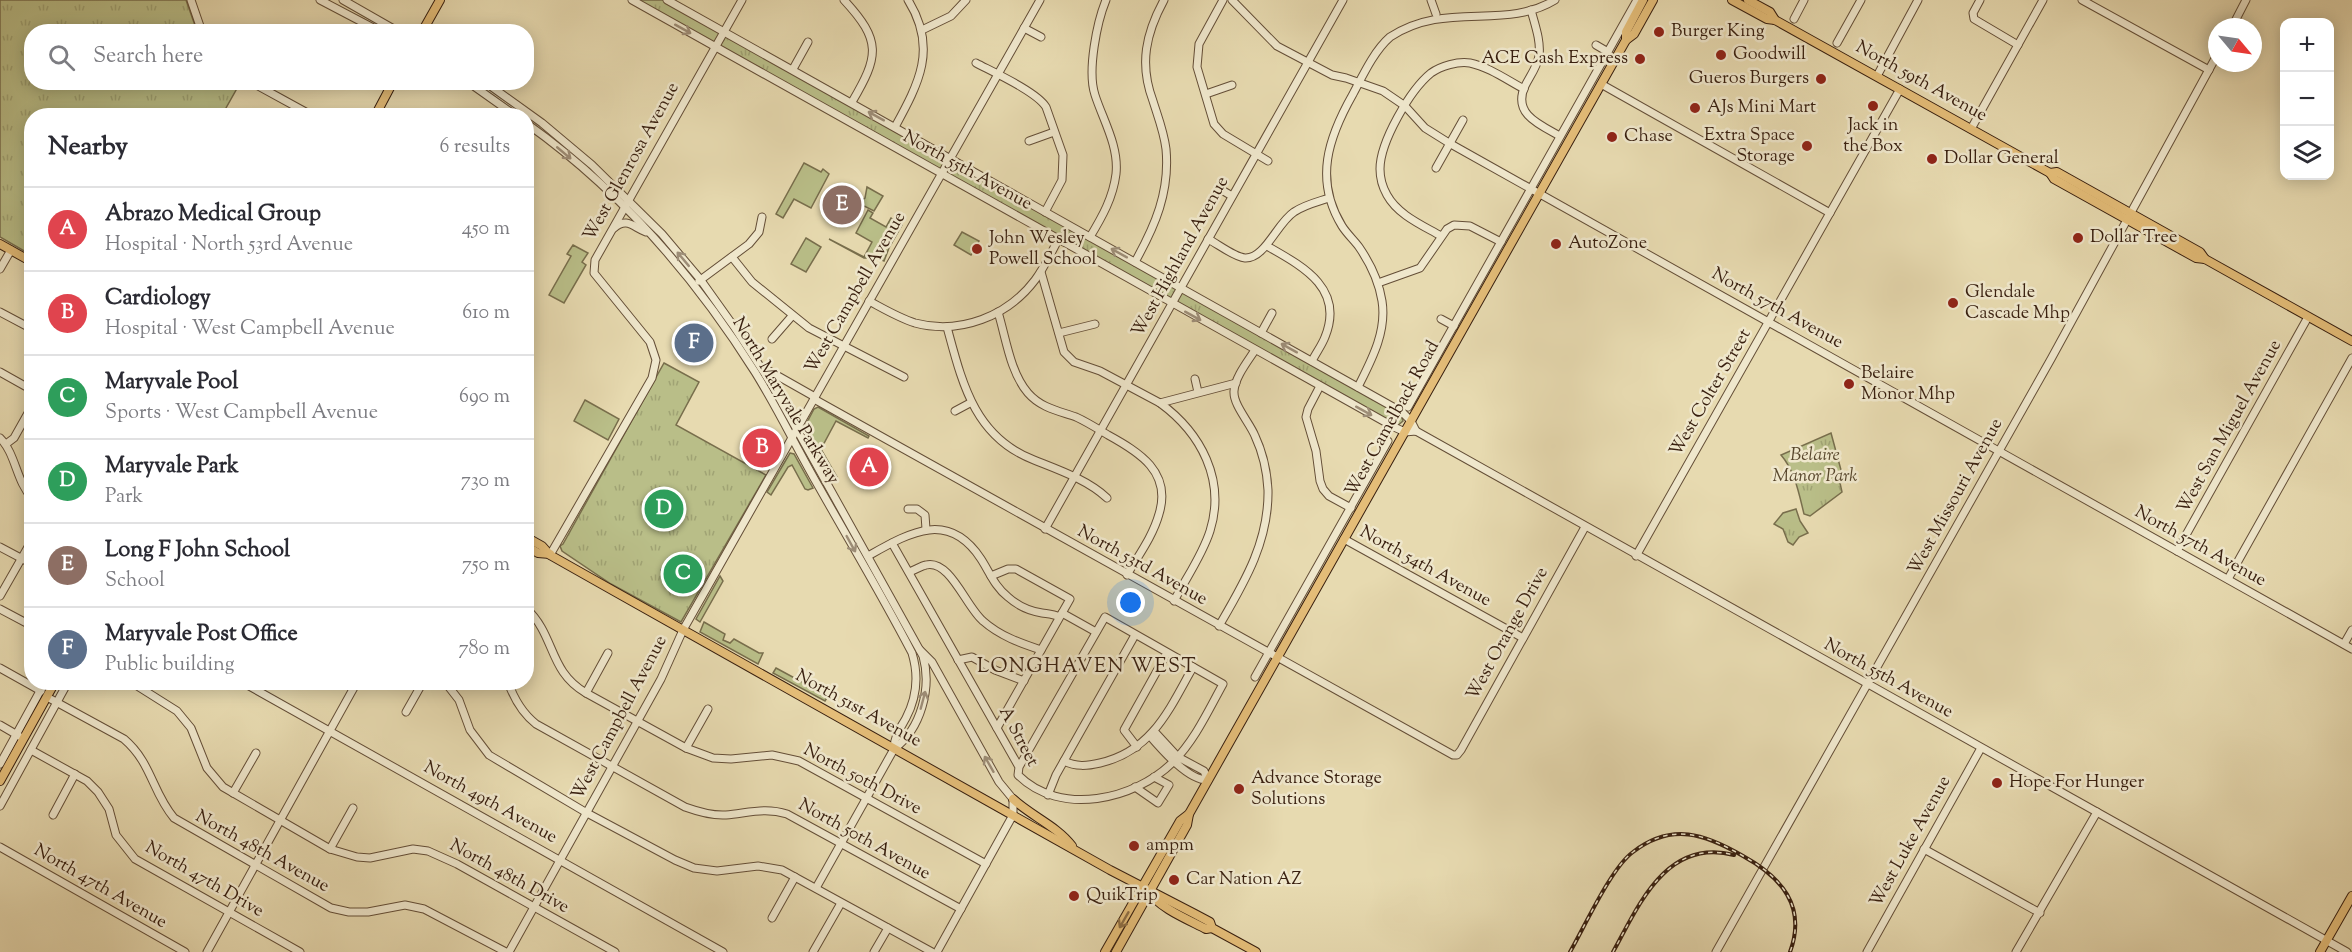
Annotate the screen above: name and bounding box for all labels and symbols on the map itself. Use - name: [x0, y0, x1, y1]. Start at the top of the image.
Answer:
- north arrow: [2208, 18, 2262, 72]
- place label: Burger King: [1671, 19, 1765, 45]
- one-way arrow: [674, 23, 691, 35]
- marker: Burger King: [1652, 25, 1666, 39]
- street label: North 59th Avenue: [1851, 35, 1991, 129]
- place label: Goodwill: [1733, 42, 1806, 68]
- place label: ACE Cash Express: [1481, 46, 1628, 72]
- marker: Goodwill: [1714, 48, 1728, 62]
- marker: ACE Cash Express: [1633, 52, 1647, 66]
- place label: Gueros Burgers: [1689, 66, 1809, 92]
- marker: Gueros Burgers: [1814, 72, 1828, 86]
- street label: West Glenrosa Avenue: [577, 78, 687, 246]
- place label: AJs Mini Mart: [1707, 95, 1816, 121]
- marker: Jack in the Box: [1866, 99, 1880, 113]
- marker: AJs Mini Mart: [1688, 101, 1702, 115]
- one-way arrow: [868, 110, 885, 122]
- place label: Jack in the Box: [1843, 113, 1903, 160]
- place label: Extra Space Storage: [1704, 123, 1795, 170]
- place label: Chase: [1624, 124, 1673, 150]
- street label: North 55th Avenue: [898, 125, 1036, 217]
- marker: Chase: [1605, 130, 1619, 144]
- marker: Extra Space Storage: [1800, 139, 1814, 153]
- one-way arrow: [556, 146, 572, 159]
- place label: Dollar General: [1944, 146, 2059, 172]
- marker: Dollar General: [1925, 152, 1939, 166]
- street label: West Highland Avenue: [1126, 172, 1236, 342]
- pin: E: [822, 182, 862, 228]
- street label: West Campbell Avenue: [799, 207, 913, 379]
- place label: Dollar Tree: [2090, 225, 2177, 251]
- place label: John Wesley Powell School: [988, 226, 1097, 273]
- place label: AutoZone: [1568, 231, 1647, 257]
- marker: Dollar Tree: [2071, 231, 2085, 245]
- marker: AutoZone: [1549, 237, 1563, 251]
- marker: John Wesley Powell School: [970, 242, 984, 256]
- one-way arrow: [1111, 247, 1128, 259]
- one-way arrow: [676, 252, 690, 267]
- street label: North 57th Avenue: [1706, 262, 1848, 356]
- place label: Glendale Cascade Mhp: [1965, 280, 2070, 327]
- marker: Glendale Cascade Mhp: [1946, 296, 1960, 310]
- one-way arrow: [1184, 310, 1201, 322]
- street label: North Maryvale Parkway: [725, 312, 845, 490]
- pin: F: [674, 320, 714, 366]
- street label: West Colter Street: [1664, 324, 1758, 462]
- street label: West San Miguel Avenue: [2171, 335, 2289, 519]
- street label: West Camelback Road: [1339, 336, 1447, 502]
- one-way arrow: [1281, 342, 1298, 354]
- place label: Belaire Monor Mhp: [1861, 361, 1955, 408]
- marker: Belaire Monor Mhp: [1842, 377, 1856, 391]
- one-way arrow: [1354, 406, 1372, 417]
- street label: West Missouri Avenue: [1902, 414, 2010, 580]
- pin: B: [742, 426, 782, 470]
- park label: Belaire Manor Park: [1773, 443, 1857, 490]
- pin: A: [850, 444, 888, 490]
- pin: D: [644, 486, 684, 532]
- street label: North 57th Avenue: [2129, 500, 2271, 594]
- street label: North 53rd Avenue: [1072, 519, 1212, 613]
- street label: North 54th Avenue: [1354, 520, 1496, 614]
- one-way arrow: [846, 536, 858, 553]
- pin: C: [664, 552, 702, 596]
- street label: West Orange Drive: [1461, 563, 1555, 705]
- your location: [1116, 588, 1145, 617]
- street label: West Campbell Avenue: [566, 631, 674, 805]
- street label: North 55th Avenue: [1819, 633, 1957, 725]
- district label: LONGHAVEN WEST: [977, 653, 1197, 682]
- street label: North 51st Avenue: [790, 664, 926, 754]
- one-way arrow: [918, 691, 929, 710]
- street label: A Street: [991, 702, 1045, 772]
- street label: North 50th Drive: [798, 738, 926, 822]
- street label: North 49th Avenue: [418, 755, 562, 851]
- one-way arrow: [983, 756, 995, 773]
- place label: Advance Storage Solutions: [1251, 766, 1382, 813]
- place label: Hope For Hunger: [2009, 770, 2144, 796]
- street label: West Luke Avenue: [1864, 772, 1958, 912]
- marker: Hope For Hunger: [1990, 776, 2004, 790]
- marker: Advance Storage Solutions: [1232, 782, 1246, 796]
- street label: North 50th Avenue: [793, 793, 935, 887]
- street label: North 48th Avenue: [190, 804, 334, 900]
- street label: North 48th Drive: [444, 833, 574, 921]
- place label: ampm: [1146, 833, 1194, 859]
- street label: North 47th Drive: [140, 835, 268, 925]
- street label: North 47th Avenue: [29, 838, 171, 936]
- marker: ampm: [1127, 839, 1141, 853]
- place label: Car Nation AZ: [1186, 867, 1302, 893]
- marker: Car Nation AZ: [1167, 873, 1181, 887]
- place label: QuikTrip: [1086, 883, 1158, 909]
- marker: QuikTrip: [1067, 889, 1081, 903]
- one-way arrow: [1117, 911, 1129, 928]

